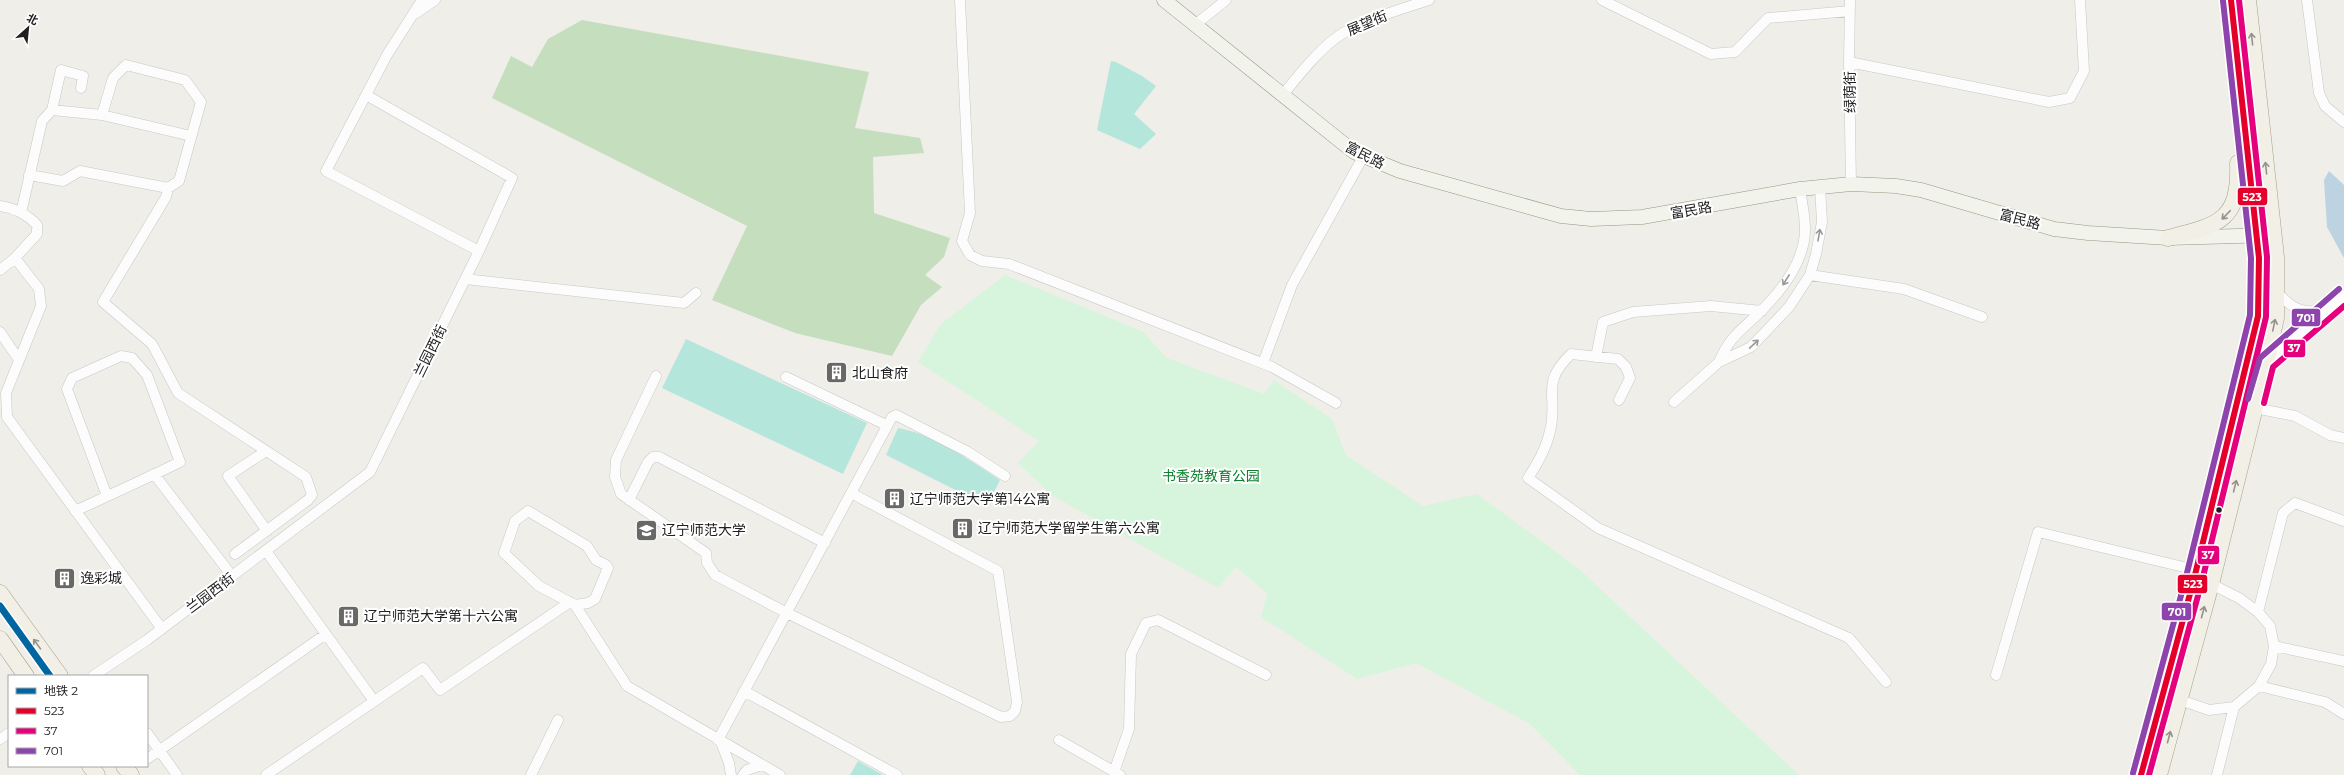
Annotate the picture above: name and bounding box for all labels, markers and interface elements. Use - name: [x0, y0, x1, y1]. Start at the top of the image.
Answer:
- street label: 展望街: [1344, 7, 1390, 39]
- north arrow: [8, 8, 48, 48]
- text: 北: [24, 10, 41, 28]
- one-way arrow: [2248, 33, 2256, 46]
- street label: 绿荫街: [1841, 71, 1859, 113]
- street label: 富民路: [1342, 137, 1388, 173]
- one-way arrow: [2262, 162, 2270, 175]
- line badge: 523: [2237, 187, 2268, 206]
- text: 523: [2242, 190, 2262, 204]
- street label: 富民路: [1669, 197, 1713, 223]
- street label: 富民路: [1997, 205, 2043, 233]
- one-way arrow: [2222, 209, 2231, 219]
- one-way arrow: [1816, 229, 1824, 242]
- one-way arrow: [1782, 274, 1790, 286]
- line badge: 701: [2291, 308, 2321, 327]
- text: 701: [2297, 311, 2315, 325]
- one-way arrow: [2271, 319, 2279, 332]
- street label: 兰园西街: [410, 322, 450, 380]
- one-way arrow: [1749, 339, 1759, 348]
- line badge: 37: [2283, 339, 2306, 358]
- text: 37: [2286, 341, 2301, 355]
- building icon: 北山食府: [824, 360, 850, 386]
- place label: 北山食府: [852, 364, 908, 382]
- park label: 书香苑教育公园: [1162, 467, 1260, 485]
- one-way arrow: [2232, 480, 2240, 493]
- building icon: 辽宁师范大学第14公寓: [882, 486, 908, 512]
- place label: 辽宁师范大学第14公寓: [910, 490, 1050, 508]
- unlabelled marker: [2214, 505, 2224, 515]
- building icon: 辽宁师范大学留学生第六公寓: [950, 515, 976, 541]
- school or university icon: 辽宁师范大学: [634, 517, 660, 543]
- place label: 辽宁师范大学留学生第六公寓: [978, 519, 1160, 537]
- place label: 辽宁师范大学: [662, 521, 746, 539]
- line badge: 37: [2197, 545, 2220, 565]
- text: 37: [2200, 548, 2215, 562]
- building icon: 逸彩城: [52, 565, 78, 591]
- place label: 逸彩城: [80, 569, 122, 587]
- street label: 兰园西街: [182, 569, 238, 617]
- line badge: 523: [2177, 574, 2208, 594]
- text: 523: [2183, 577, 2203, 591]
- line badge: 701: [2161, 602, 2192, 621]
- building icon: 辽宁师范大学第十六公寓: [336, 603, 362, 629]
- text: 701: [2168, 605, 2186, 619]
- one-way arrow: [2200, 606, 2207, 619]
- place label: 辽宁师范大学第十六公寓: [364, 607, 518, 625]
- one-way arrow: [33, 639, 41, 650]
- legend: [8, 675, 148, 767]
- text: 地铁 2: [44, 683, 78, 698]
- text: 523: [44, 703, 65, 718]
- text: 37: [44, 723, 58, 738]
- one-way arrow: [2166, 731, 2173, 744]
- text: 701: [44, 743, 63, 758]

